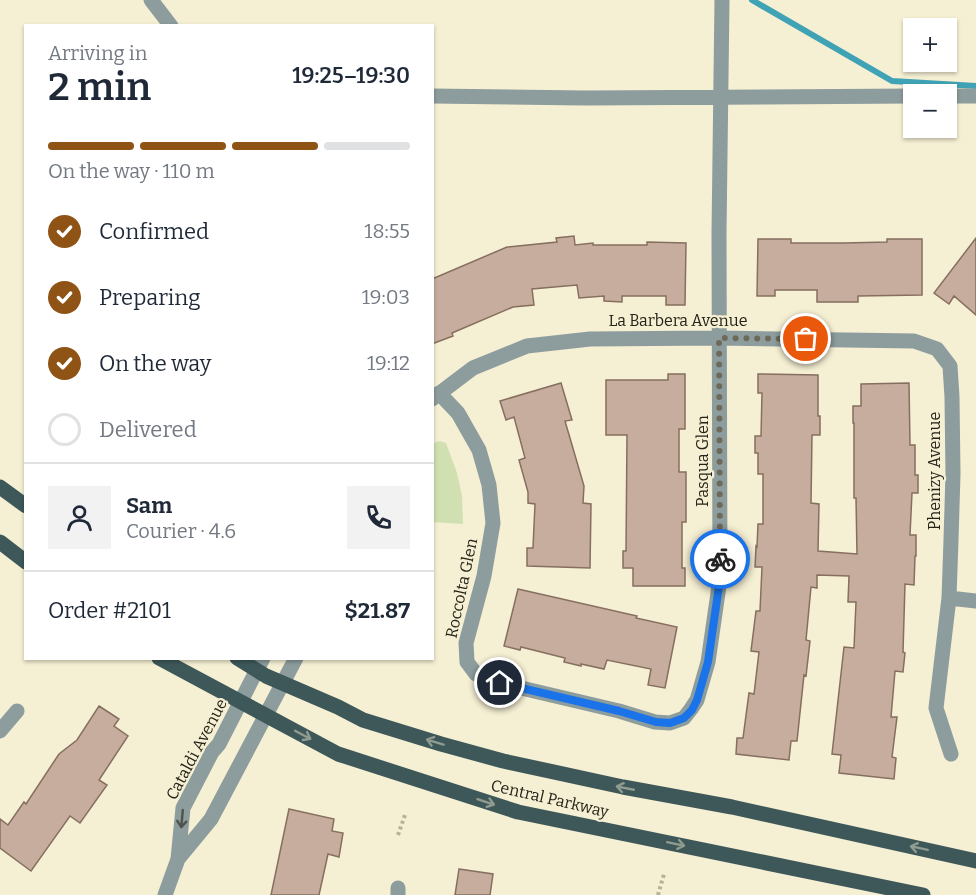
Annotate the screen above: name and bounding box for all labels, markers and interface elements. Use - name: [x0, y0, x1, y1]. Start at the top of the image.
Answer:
- map controls: [903, 18, 957, 138]
- button: +: [903, 18, 957, 72]
- text: Arriving in: [48, 41, 147, 65]
- text: 19:25–19:30: [292, 62, 410, 89]
- text: 2 min: [48, 64, 151, 110]
- button: −: [903, 84, 957, 138]
- text: On the way · 110 m: [48, 159, 215, 183]
- icon: check: [48, 215, 81, 248]
- text: Confirmed: [99, 218, 209, 245]
- text: 18:55: [364, 219, 410, 243]
- icon: check: [48, 281, 81, 314]
- text: Preparing: [99, 284, 201, 311]
- text: 19:03: [362, 285, 410, 309]
- street label: La Barbera Avenue: [609, 311, 747, 330]
- pin: [780, 313, 831, 364]
- icon: bag: [789, 322, 822, 355]
- icon: check: [48, 347, 81, 380]
- text: On the way: [99, 350, 211, 377]
- text: 19:12: [367, 351, 410, 375]
- street label: Phenizy Avenue: [925, 412, 944, 530]
- street label: Pasqua Glen: [693, 415, 712, 507]
- text: Delivered: [99, 416, 197, 443]
- button: person: [48, 486, 111, 549]
- button: phone: [347, 486, 410, 549]
- text: Sam: [126, 492, 172, 519]
- text: Courier · 4.6: [126, 519, 236, 543]
- courier: [690, 529, 750, 589]
- street label: Roccolta Glen: [442, 536, 481, 640]
- icon: bike: [704, 543, 737, 576]
- text: Order #2101: [48, 597, 171, 624]
- text: $21.87: [344, 597, 410, 624]
- pin: [474, 657, 525, 708]
- icon: home: [483, 666, 516, 699]
- street label: Cataldi Avenue: [162, 696, 231, 803]
- one-way arrow: [294, 729, 311, 741]
- one-way arrow: [426, 736, 445, 747]
- street label: Central Parkway: [489, 776, 611, 821]
- one-way arrow: [616, 782, 635, 793]
- one-way arrow: [476, 797, 495, 808]
- one-way arrow: [176, 809, 187, 829]
- one-way arrow: [665, 839, 685, 850]
- one-way arrow: [910, 842, 929, 853]

